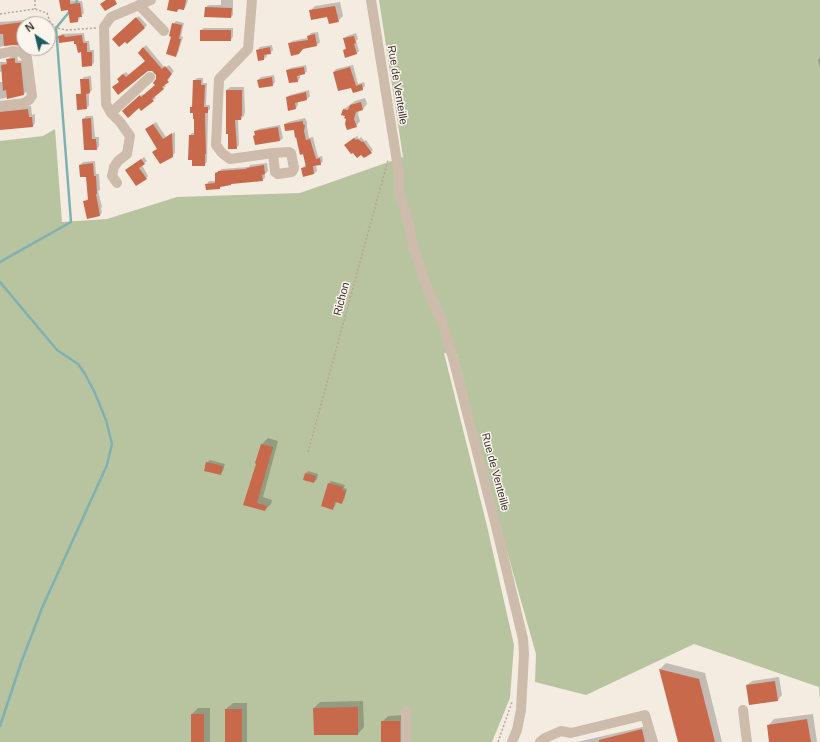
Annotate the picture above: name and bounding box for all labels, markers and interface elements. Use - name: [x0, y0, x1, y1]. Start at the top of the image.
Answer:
- north arrow: [16, 16, 56, 56]
- text: N: [23, 20, 36, 34]
- street label: Rue de Venteille: [384, 44, 410, 126]
- street label: Richon: [331, 281, 353, 317]
- street label: Rue de Venteille: [478, 432, 512, 512]

